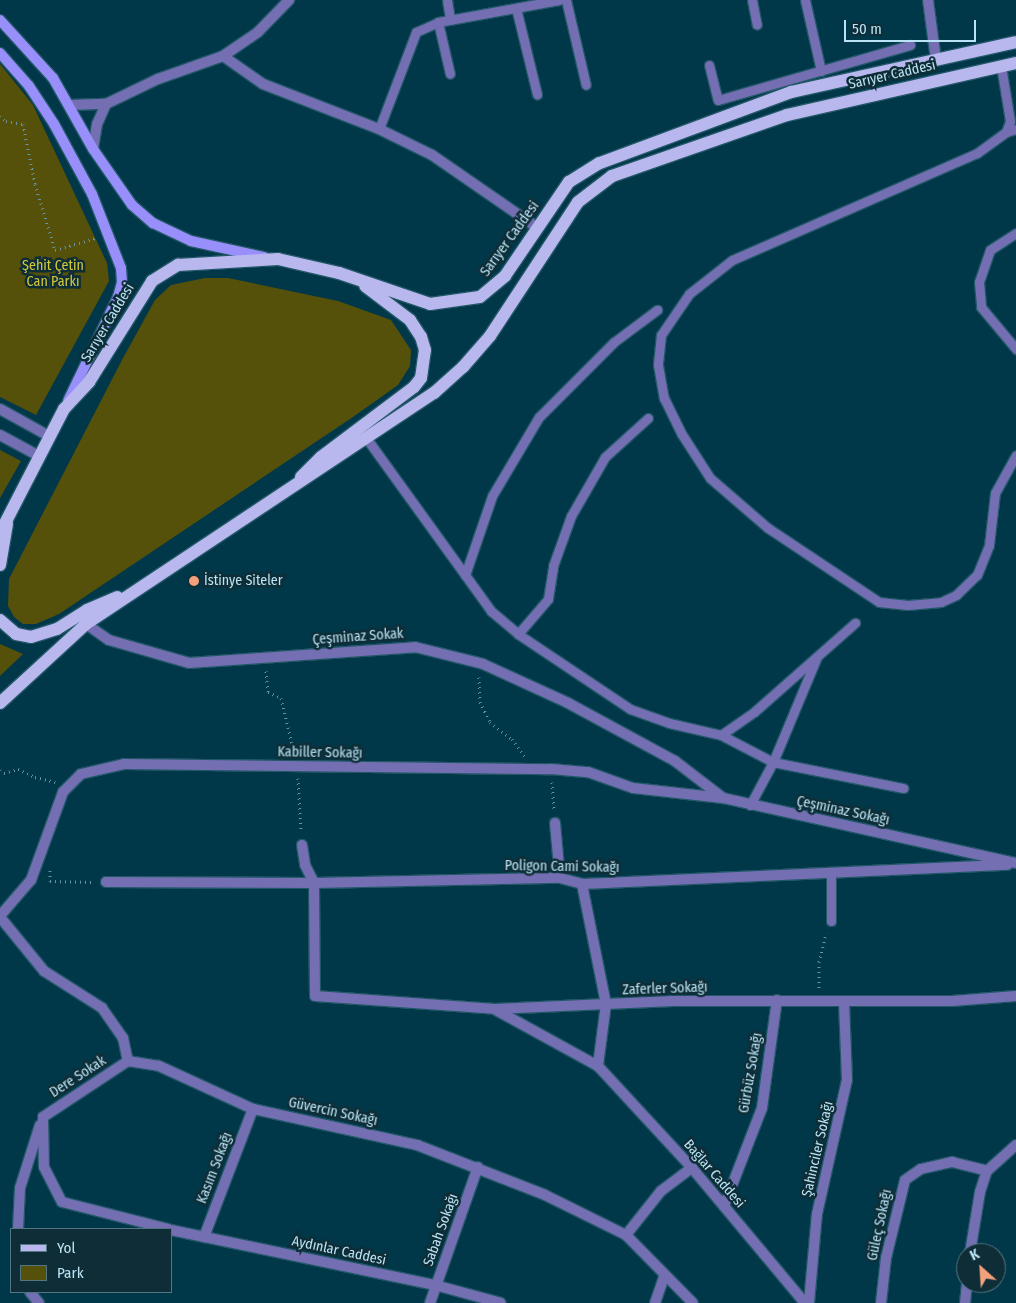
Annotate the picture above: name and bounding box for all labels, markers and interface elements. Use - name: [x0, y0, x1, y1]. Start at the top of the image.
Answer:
- scale bar: [846, 10, 978, 42]
- text: 50 m: [852, 20, 882, 38]
- street label: Sarıyer Caddesi: [847, 57, 937, 93]
- street label: Sarıyer Caddesi: [477, 198, 543, 280]
- park label: Şehit Çetin Can Parkı: [22, 258, 84, 290]
- street label: Sarıyer Caddesi: [78, 281, 138, 365]
- place label: İstinye Siteler: [204, 573, 283, 589]
- marker: İstinye Siteler: [188, 575, 200, 587]
- street label: Çeşminaz Sokak: [312, 625, 404, 649]
- street label: Kabiller Sokağı: [277, 744, 363, 762]
- street label: Çeşminaz Sokağı: [795, 793, 891, 829]
- street label: Poligon Cami Sokağı: [504, 858, 620, 876]
- street label: Zaferler Sokağı: [622, 979, 708, 999]
- street label: Gürbüz Sokağı: [736, 1032, 766, 1114]
- street label: Dere Sokak: [47, 1053, 109, 1101]
- street label: Güvercin Sokağı: [287, 1094, 379, 1130]
- street label: Şahinciler Sokağı: [799, 1099, 837, 1199]
- street label: Kasım Sokağı: [194, 1130, 236, 1206]
- street label: Bağlar Caddesi: [680, 1136, 748, 1212]
- street label: Güleç Sokağı: [864, 1188, 896, 1262]
- street label: Sabah Sokağı: [420, 1191, 462, 1269]
- legend: [10, 1228, 172, 1293]
- street label: Aydınlar Caddesi: [290, 1233, 388, 1269]
- text: Yol: [57, 1239, 75, 1257]
- north arrow: [956, 1243, 1006, 1293]
- text: K: [967, 1246, 982, 1264]
- text: Park: [57, 1264, 84, 1282]

